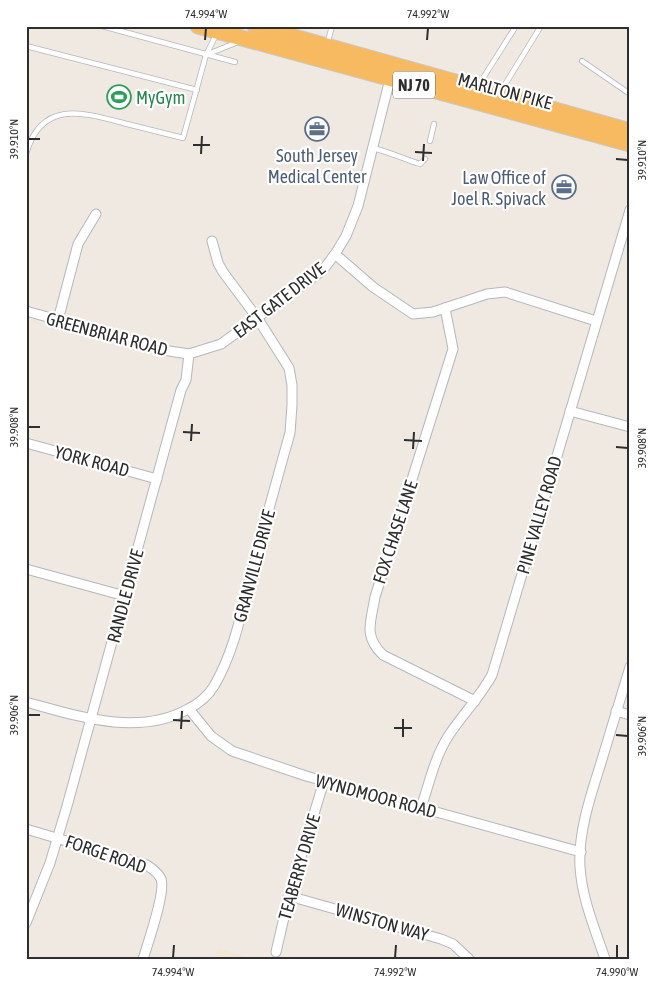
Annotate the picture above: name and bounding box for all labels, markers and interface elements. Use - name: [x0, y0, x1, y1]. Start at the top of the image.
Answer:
- text: 74.994°W: [185, 7, 227, 21]
- text: 74.992°W: [407, 7, 449, 21]
- street label: MARLTON PIKE: [456, 68, 555, 114]
- road number: NJ 70: [393, 72, 435, 98]
- sports icon: MyGym: [106, 84, 132, 110]
- place label: MyGym: [136, 87, 185, 108]
- office icon: South Jersey Medical Center: [304, 116, 330, 142]
- text: 39.910°N: [7, 119, 21, 159]
- text: 39.910°N: [635, 140, 649, 180]
- place label: South Jersey Medical Center: [268, 145, 367, 187]
- place label: Law Office of Joel R. Spivack: [451, 167, 546, 209]
- office icon: Law Office of Joel R. Spivack: [551, 174, 577, 200]
- street label: EAST GATE DRIVE: [229, 258, 329, 342]
- street label: GREENBRIAR ROAD: [44, 308, 170, 360]
- text: 39.908°N: [7, 407, 21, 447]
- text: 39.908°N: [635, 428, 649, 468]
- street label: YORK ROAD: [52, 441, 132, 481]
- street label: PINE VALLEY ROAD: [512, 454, 566, 576]
- street label: FOX CHASE LANE: [368, 477, 422, 586]
- street label: GRANVILLE DRIVE: [229, 507, 279, 625]
- street label: RANDLE DRIVE: [102, 547, 148, 645]
- text: 39.906°N: [7, 695, 21, 735]
- text: 39.906°N: [635, 716, 649, 756]
- street label: WYNDMOOR ROAD: [313, 770, 439, 822]
- street label: TEABERRY DRIVE: [274, 811, 324, 922]
- street label: FORGE ROAD: [63, 830, 149, 878]
- street label: WINSTON WAY: [333, 899, 431, 945]
- text: 74.994°W: [152, 965, 194, 979]
- text: 74.992°W: [374, 965, 416, 979]
- text: 74.990°W: [596, 965, 638, 979]

